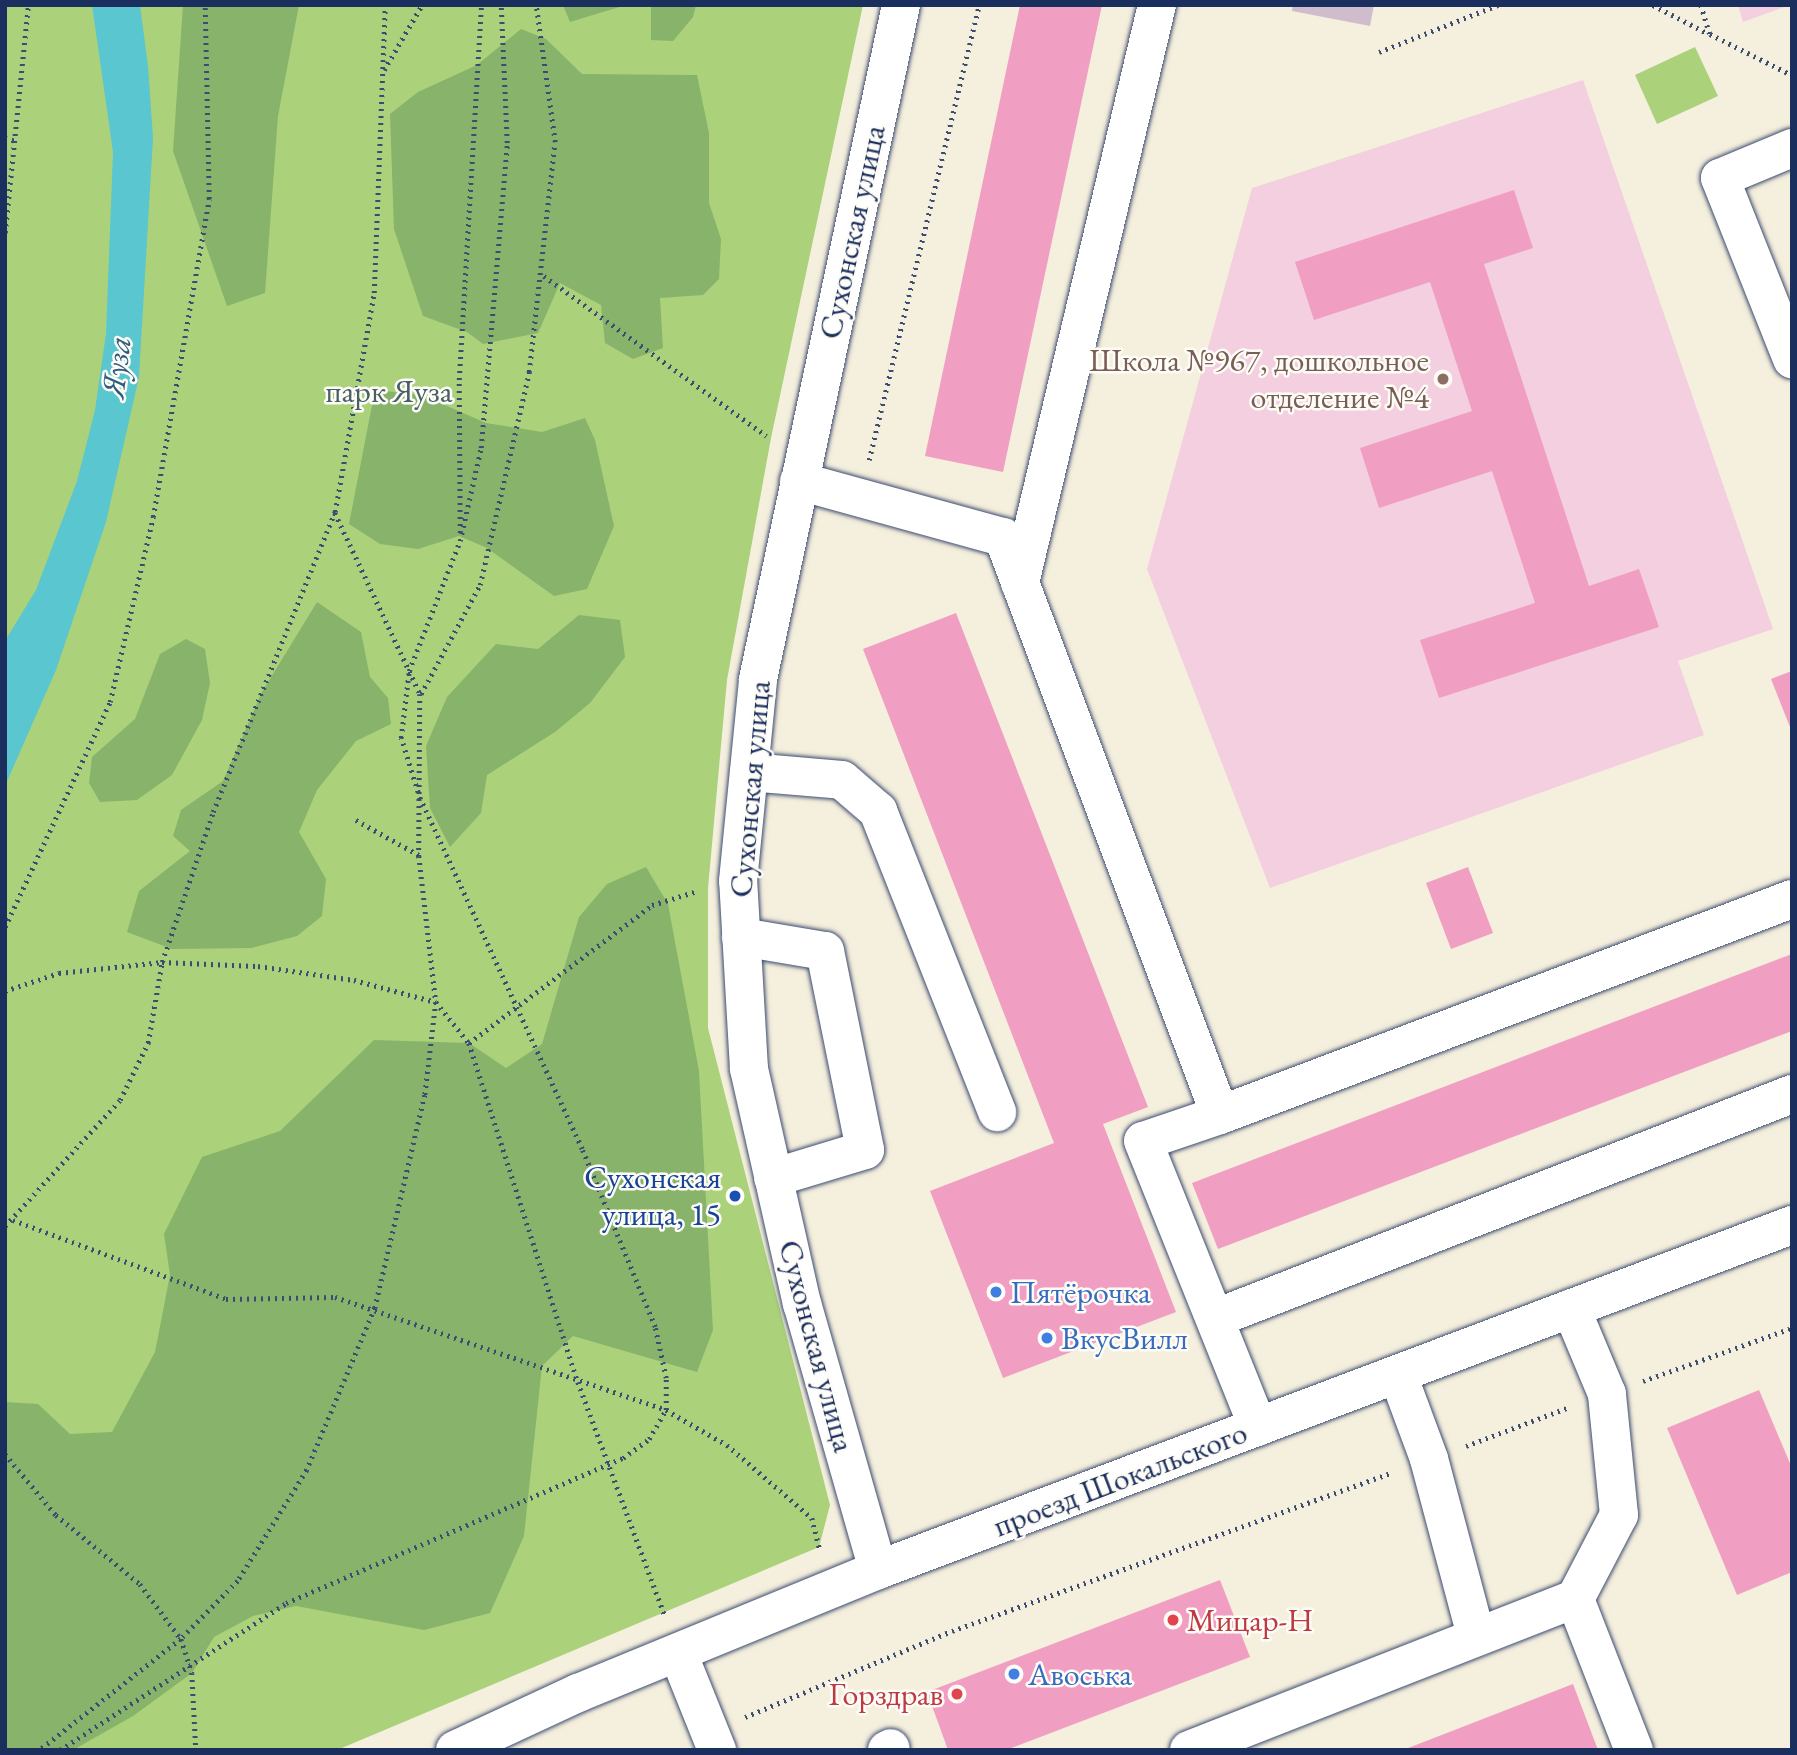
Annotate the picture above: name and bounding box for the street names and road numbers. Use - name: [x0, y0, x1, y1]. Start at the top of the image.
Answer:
- street label: Сухонская улица: [811, 122, 893, 342]
- street label: Сухонская улица: [721, 679, 779, 899]
- street label: Сухонская улица: [770, 1236, 864, 1456]
- street label: проезд Шокальского: [988, 1413, 1252, 1545]

